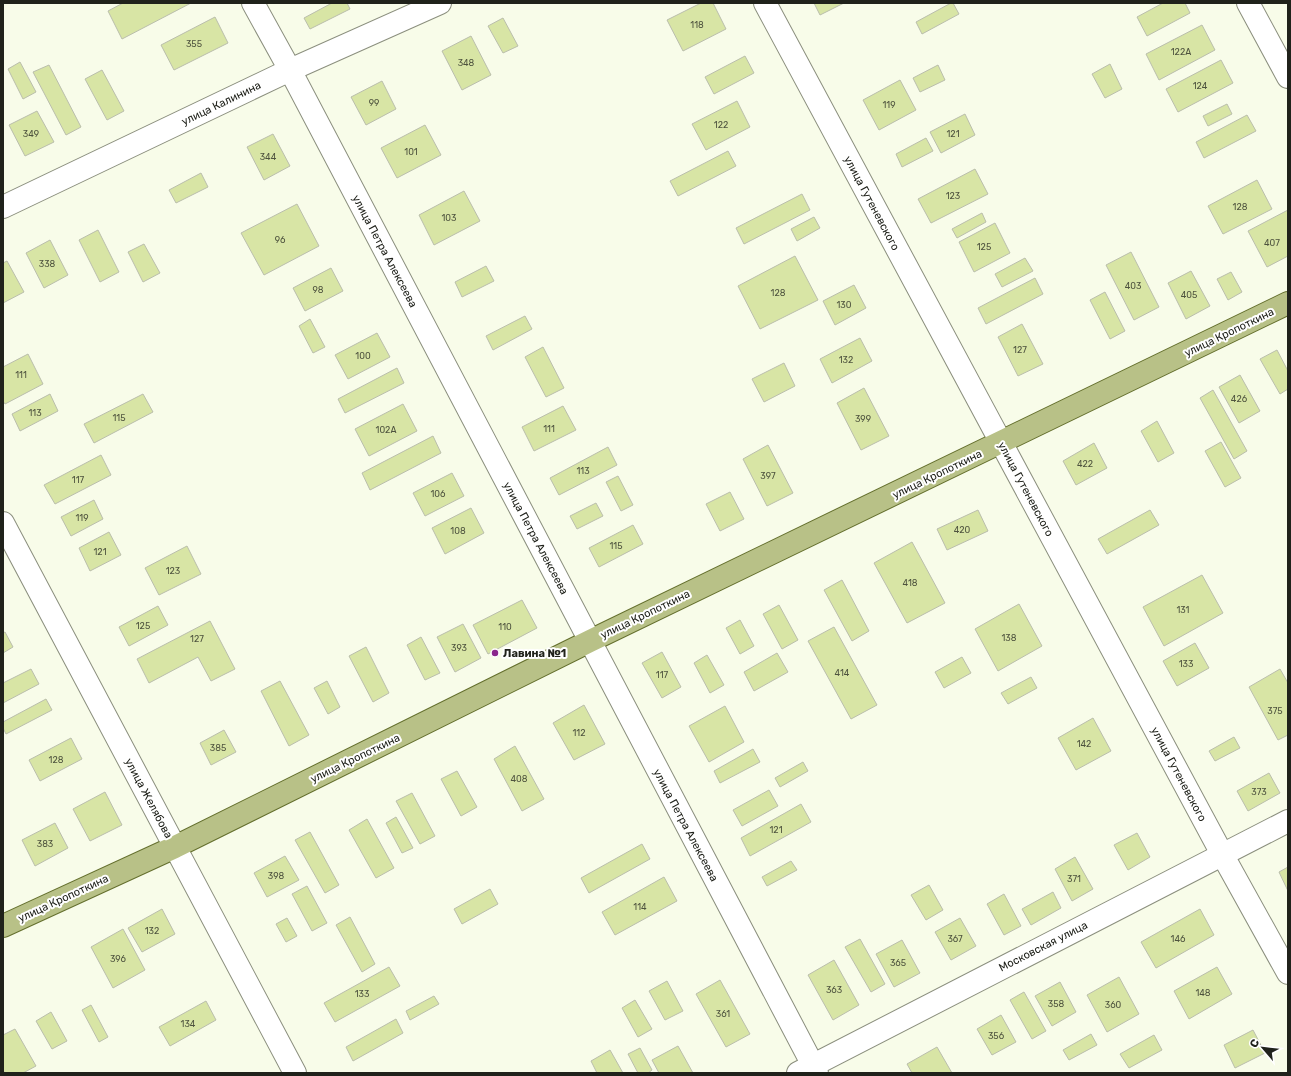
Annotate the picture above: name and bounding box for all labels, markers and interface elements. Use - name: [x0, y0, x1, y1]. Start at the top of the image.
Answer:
- house number: 118: [690, 20, 704, 30]
- house number: 355: [186, 39, 202, 49]
- house number: 122А: [1171, 47, 1191, 57]
- house number: 348: [458, 58, 475, 68]
- street label: улица Калинина: [179, 79, 263, 128]
- house number: 124: [1193, 81, 1208, 91]
- house number: 99: [369, 98, 379, 108]
- house number: 119: [882, 100, 896, 110]
- house number: 122: [714, 120, 728, 130]
- house number: 349: [23, 129, 39, 139]
- house number: 121: [947, 129, 960, 139]
- house number: 101: [404, 147, 418, 157]
- house number: 344: [260, 152, 277, 162]
- street label: улица Гутеневского: [841, 154, 902, 253]
- house number: 123: [946, 191, 960, 201]
- street label: улица Петра Алексеева: [349, 193, 420, 310]
- house number: 128: [1233, 202, 1248, 212]
- house number: 103: [442, 213, 456, 223]
- house number: 96: [275, 235, 286, 245]
- house number: 407: [1264, 238, 1280, 248]
- house number: 125: [977, 242, 991, 252]
- house number: 338: [39, 259, 56, 269]
- house number: 403: [1125, 281, 1141, 291]
- house number: 98: [312, 285, 324, 295]
- house number: 128: [771, 288, 786, 298]
- house number: 405: [1181, 290, 1197, 300]
- house number: 130: [837, 300, 852, 310]
- street label: улица Кропоткина: [1182, 305, 1276, 360]
- house number: 127: [1013, 345, 1027, 355]
- house number: 100: [355, 351, 371, 361]
- house number: 132: [839, 355, 853, 365]
- house number: 111: [15, 370, 27, 380]
- house number: 426: [1231, 394, 1248, 404]
- house number: 113: [28, 408, 42, 418]
- house number: 115: [112, 413, 126, 423]
- house number: 399: [855, 414, 871, 424]
- house number: 111: [543, 424, 555, 434]
- house number: 102А: [376, 425, 396, 435]
- street label: улица Гутеневского: [995, 440, 1056, 539]
- street label: улица Кропоткина: [890, 447, 984, 502]
- house number: 422: [1077, 459, 1093, 469]
- house number: 113: [576, 466, 590, 476]
- house number: 397: [760, 471, 776, 481]
- house number: 117: [72, 475, 85, 485]
- street label: улица Петра Алексеева: [500, 480, 571, 597]
- house number: 106: [431, 489, 446, 499]
- house number: 119: [75, 513, 89, 523]
- house number: 420: [954, 525, 971, 535]
- house number: 108: [450, 526, 466, 536]
- house number: 115: [609, 541, 623, 551]
- house number: 121: [94, 547, 107, 557]
- house number: 123: [166, 566, 180, 576]
- house number: 418: [903, 578, 918, 588]
- street label: улица Кропоткина: [598, 587, 692, 642]
- house number: 131: [1177, 605, 1190, 615]
- house number: 125: [136, 621, 150, 631]
- house number: 110: [498, 622, 512, 632]
- house number: 138: [1002, 633, 1017, 643]
- house number: 127: [190, 634, 204, 644]
- house number: 393: [451, 643, 467, 653]
- place label: Лавина №1: [503, 647, 566, 660]
- marker: Лавина №1: [490, 648, 500, 658]
- house number: 133: [1179, 659, 1193, 669]
- house number: 414: [835, 668, 850, 678]
- house number: 117: [656, 670, 669, 680]
- house number: 375: [1267, 706, 1283, 716]
- street label: улица Гутеневского: [1148, 725, 1209, 824]
- house number: 112: [573, 728, 586, 738]
- street label: улица Кропоткина: [308, 731, 402, 786]
- house number: 142: [1077, 739, 1091, 749]
- house number: 385: [210, 743, 226, 753]
- house number: 128: [49, 755, 64, 765]
- street label: улица Желябова: [122, 756, 175, 840]
- street label: улица Петра Алексеева: [650, 767, 721, 884]
- house number: 408: [510, 774, 528, 784]
- house number: 373: [1251, 787, 1267, 797]
- house number: 121: [770, 825, 783, 835]
- house number: 383: [37, 839, 53, 849]
- house number: 398: [268, 871, 285, 881]
- street label: улица Кропоткина: [16, 872, 110, 925]
- house number: 371: [1067, 874, 1081, 884]
- house number: 114: [633, 902, 647, 912]
- street label: Московская улица: [997, 918, 1090, 974]
- house number: 132: [145, 926, 159, 936]
- house number: 367: [947, 934, 963, 944]
- house number: 146: [1171, 934, 1186, 944]
- house number: 396: [110, 954, 127, 964]
- house number: 365: [890, 958, 906, 968]
- house number: 363: [826, 985, 842, 995]
- house number: 148: [1195, 988, 1211, 998]
- house number: 133: [355, 989, 369, 999]
- house number: 358: [1048, 999, 1065, 1009]
- house number: 360: [1105, 1000, 1122, 1010]
- house number: 361: [716, 1009, 730, 1019]
- house number: 134: [181, 1019, 196, 1029]
- north arrow: [1243, 1028, 1283, 1068]
- house number: 356: [988, 1031, 1005, 1041]
- text: С: [1247, 1037, 1262, 1050]

